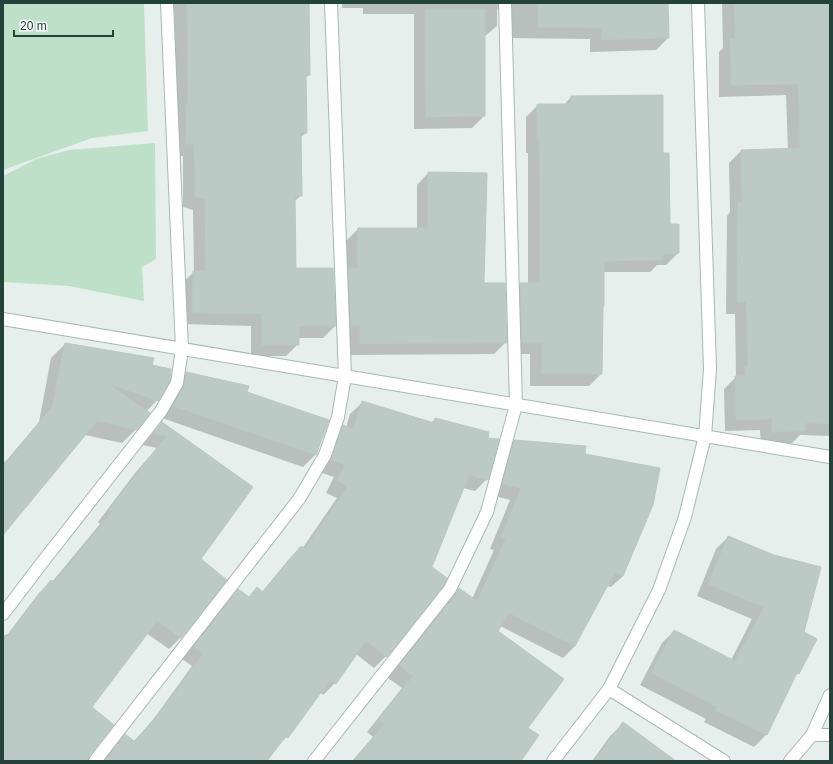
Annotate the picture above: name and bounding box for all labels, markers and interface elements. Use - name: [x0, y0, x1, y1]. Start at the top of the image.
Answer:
- scale bar: [14, 12, 113, 38]
- text: 20 m: [20, 19, 47, 33]

